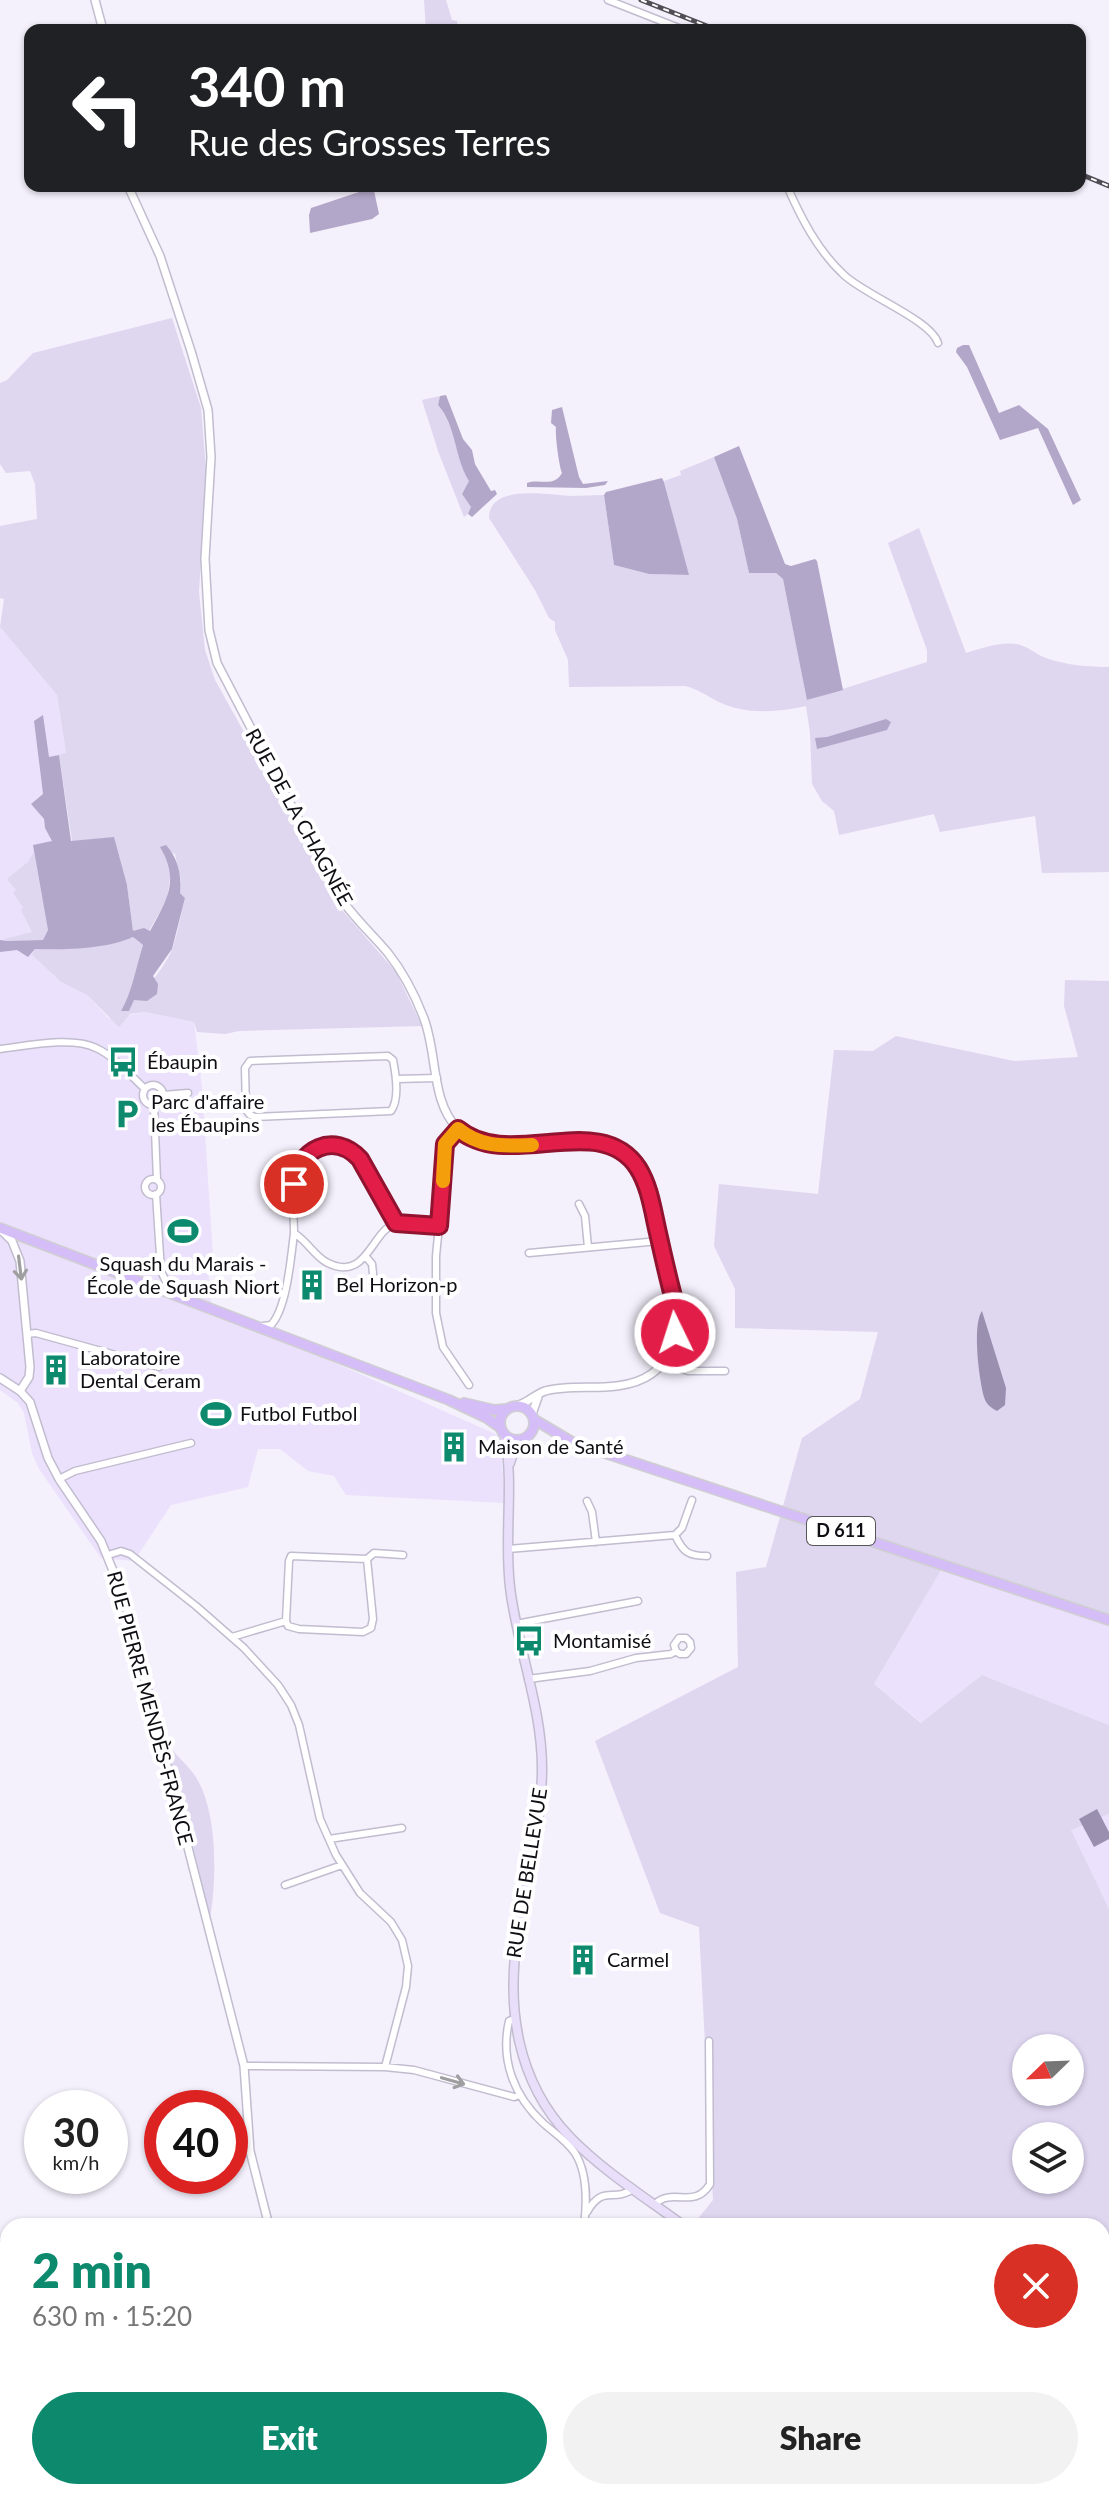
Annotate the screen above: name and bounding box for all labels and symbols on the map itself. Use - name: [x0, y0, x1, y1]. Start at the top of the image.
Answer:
- street label: RUE DE LA CHAGNÉE: [241, 724, 359, 909]
- bus stop icon: Ébaupin: [106, 1045, 140, 1079]
- place label: Ébaupin: [147, 1049, 218, 1073]
- place label: Parc d'affaire les Ébaupins: [151, 1089, 264, 1136]
- parking icon: Parc d'affaire les Ébaupins: [110, 1097, 144, 1131]
- pin: [260, 1150, 328, 1218]
- sports icon: Squash du Marais - École de Squash Niort: [166, 1214, 200, 1248]
- place label: Squash du Marais - École de Squash Niort: [87, 1251, 279, 1298]
- one-way arrow: [13, 1255, 28, 1280]
- building icon: Bel Horizon-p: [295, 1268, 329, 1302]
- place label: Bel Horizon-p: [336, 1272, 458, 1296]
- position arrow: [633, 1291, 717, 1375]
- place label: Laboratoire Dental Ceram: [80, 1345, 201, 1392]
- building icon: Laboratoire Dental Ceram: [39, 1353, 73, 1387]
- sports icon: Futbol Futbol: [199, 1397, 233, 1431]
- place label: Futbol Futbol: [240, 1401, 357, 1425]
- building icon: Maison de Santé: [437, 1430, 471, 1464]
- place label: Maison de Santé: [478, 1434, 624, 1458]
- road number: D 611: [807, 1517, 875, 1545]
- street label: RUE PIERRE MENDÈS-FRANCE: [103, 1568, 199, 1847]
- bus stop icon: Montamisé: [512, 1624, 546, 1658]
- place label: Montamisé: [553, 1628, 651, 1652]
- street label: RUE DE BELLEVUE: [501, 1786, 551, 1960]
- building icon: Carmel: [566, 1943, 600, 1977]
- place label: Carmel: [607, 1947, 669, 1971]
- north arrow: [1012, 2034, 1084, 2106]
- one-way arrow: [439, 2074, 465, 2089]
- speed limit sign: 40: [144, 2090, 248, 2194]

